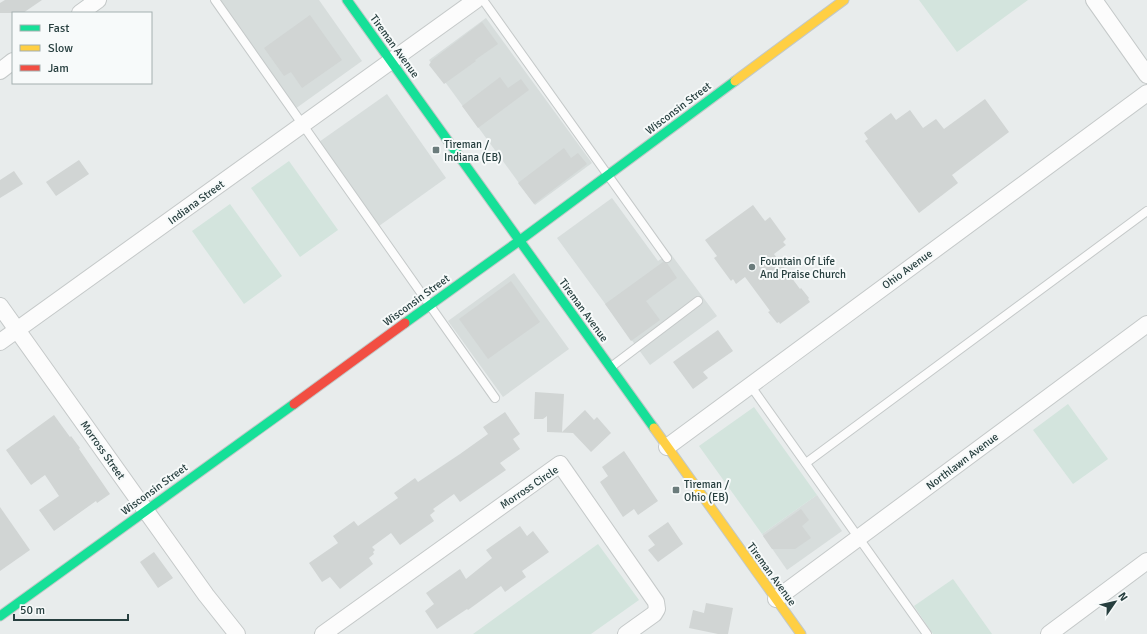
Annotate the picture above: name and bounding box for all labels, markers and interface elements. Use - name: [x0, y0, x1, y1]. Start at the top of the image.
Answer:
- legend: [12, 12, 152, 84]
- street label: Tireman Avenue: [367, 12, 422, 80]
- text: Fast: [48, 21, 69, 36]
- text: Slow: [48, 41, 73, 56]
- text: Jam: [48, 61, 69, 76]
- street label: Wisconsin Street: [643, 79, 714, 137]
- place label: Tireman / Indiana (EB): [444, 138, 502, 164]
- marker: Tireman / Indiana (EB): [431, 145, 441, 155]
- street label: Indiana Street: [166, 178, 227, 227]
- street label: Ohio Avenue: [880, 247, 935, 292]
- place label: Fountain Of Life And Praise Church: [760, 255, 846, 281]
- marker: Fountain Of Life And Praise Church: [747, 262, 757, 272]
- street label: Wisconsin Street: [381, 272, 452, 329]
- street label: Tireman Avenue: [556, 276, 611, 344]
- street label: Morross Street: [77, 418, 128, 482]
- street label: Northlawn Avenue: [924, 430, 1001, 493]
- street label: Wisconsin Street: [119, 461, 190, 518]
- street label: Morross Circle: [498, 463, 561, 512]
- place label: Tireman / Ohio (EB): [684, 478, 730, 504]
- marker: Tireman / Ohio (EB): [671, 485, 681, 495]
- street label: Tireman Avenue: [744, 540, 799, 608]
- north arrow: [1095, 582, 1135, 622]
- text: N: [1115, 590, 1130, 603]
- scale bar: [14, 596, 128, 622]
- text: 50 m: [20, 603, 45, 618]

